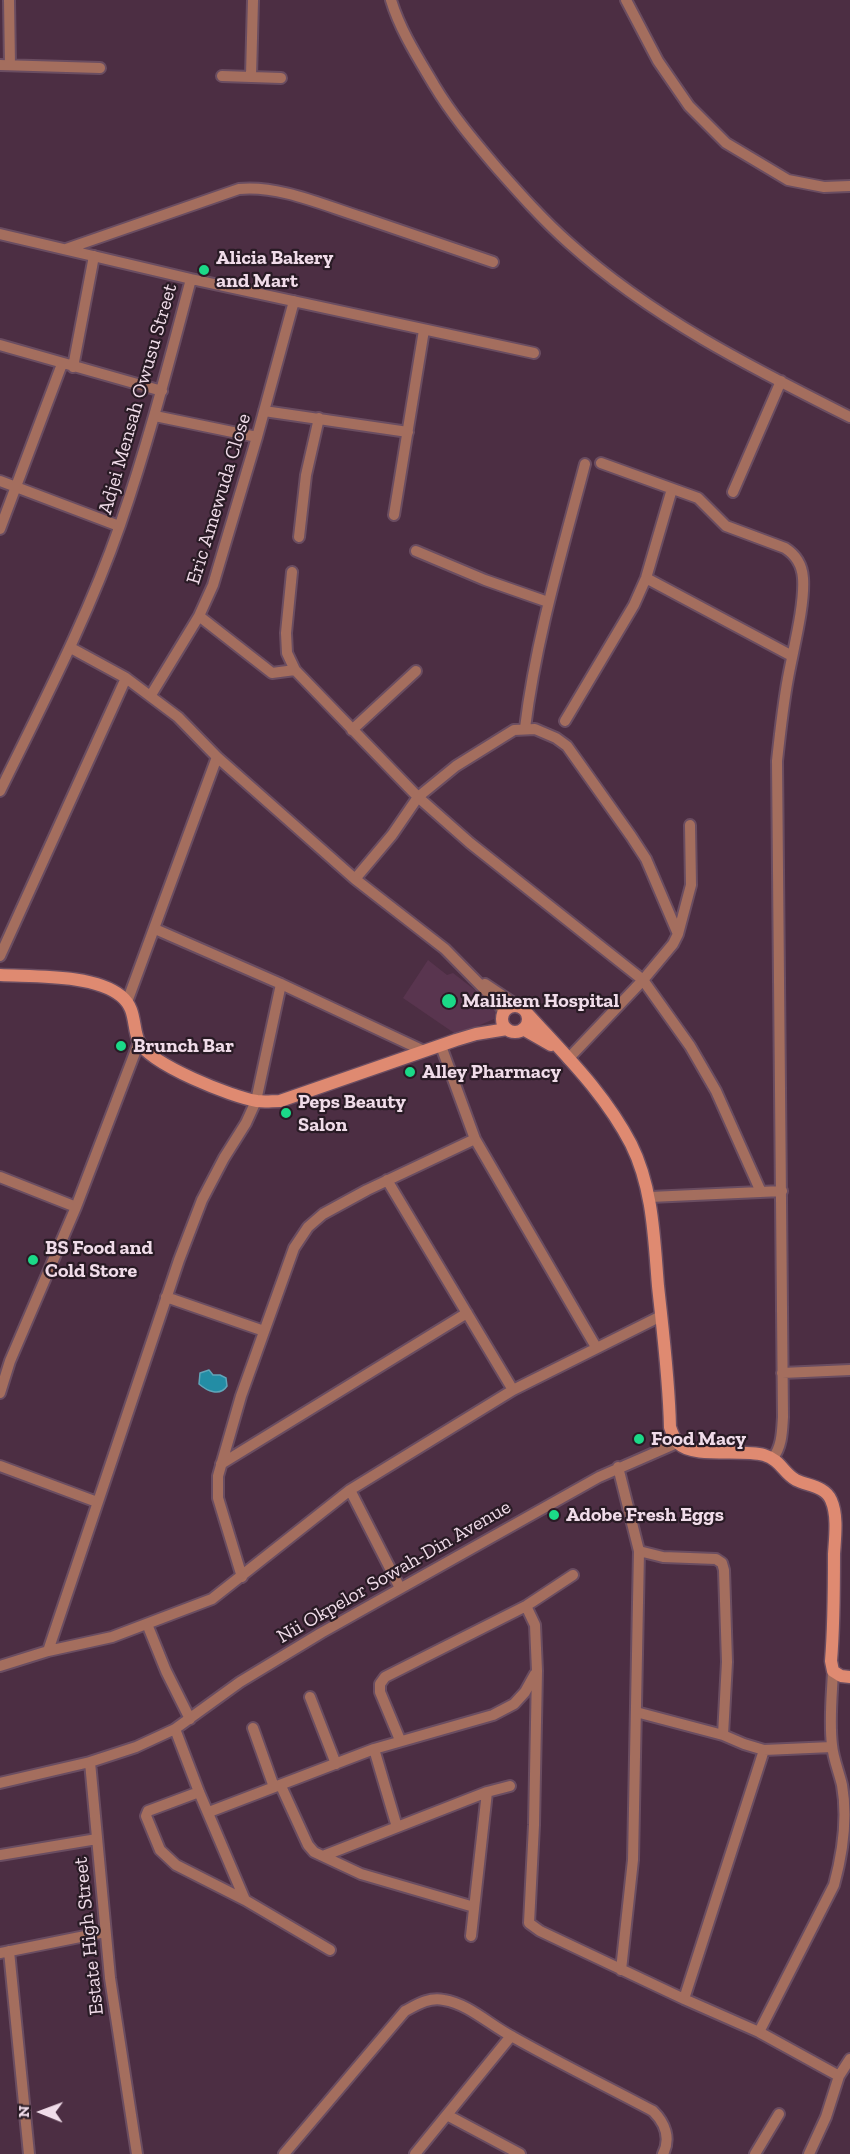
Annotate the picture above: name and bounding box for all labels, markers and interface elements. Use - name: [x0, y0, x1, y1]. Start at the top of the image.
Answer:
- place label: Alicia Bakery and Mart: [216, 246, 333, 293]
- marker: Alicia Bakery and Mart: [197, 263, 211, 277]
- street label: Adjei Mensah Owusu Street: [94, 281, 182, 517]
- street label: Eric Amewuda Close: [182, 411, 256, 587]
- place label: Malikem Hospital: [462, 989, 619, 1013]
- marker: Malikem Hospital: [440, 992, 458, 1010]
- place label: Brunch Bar: [133, 1034, 234, 1058]
- marker: Brunch Bar: [114, 1039, 128, 1053]
- place label: Alley Pharmacy: [422, 1060, 561, 1084]
- marker: Alley Pharmacy: [403, 1065, 417, 1079]
- place label: Peps Beauty Salon: [298, 1090, 406, 1137]
- marker: Peps Beauty Salon: [279, 1106, 293, 1120]
- place label: BS Food and Cold Store: [45, 1236, 153, 1283]
- marker: BS Food and Cold Store: [26, 1253, 40, 1267]
- place label: Food Macy: [651, 1427, 746, 1451]
- marker: Food Macy: [632, 1432, 646, 1446]
- street label: Nii Okpelor Sowah-Din Avenue: [273, 1495, 515, 1649]
- place label: Adobe Fresh Eggs: [566, 1503, 724, 1527]
- marker: Adobe Fresh Eggs: [547, 1508, 561, 1522]
- street label: Estate High Street: [69, 1856, 109, 2016]
- north arrow: [12, 2082, 72, 2142]
- text: N: [14, 2105, 33, 2118]

